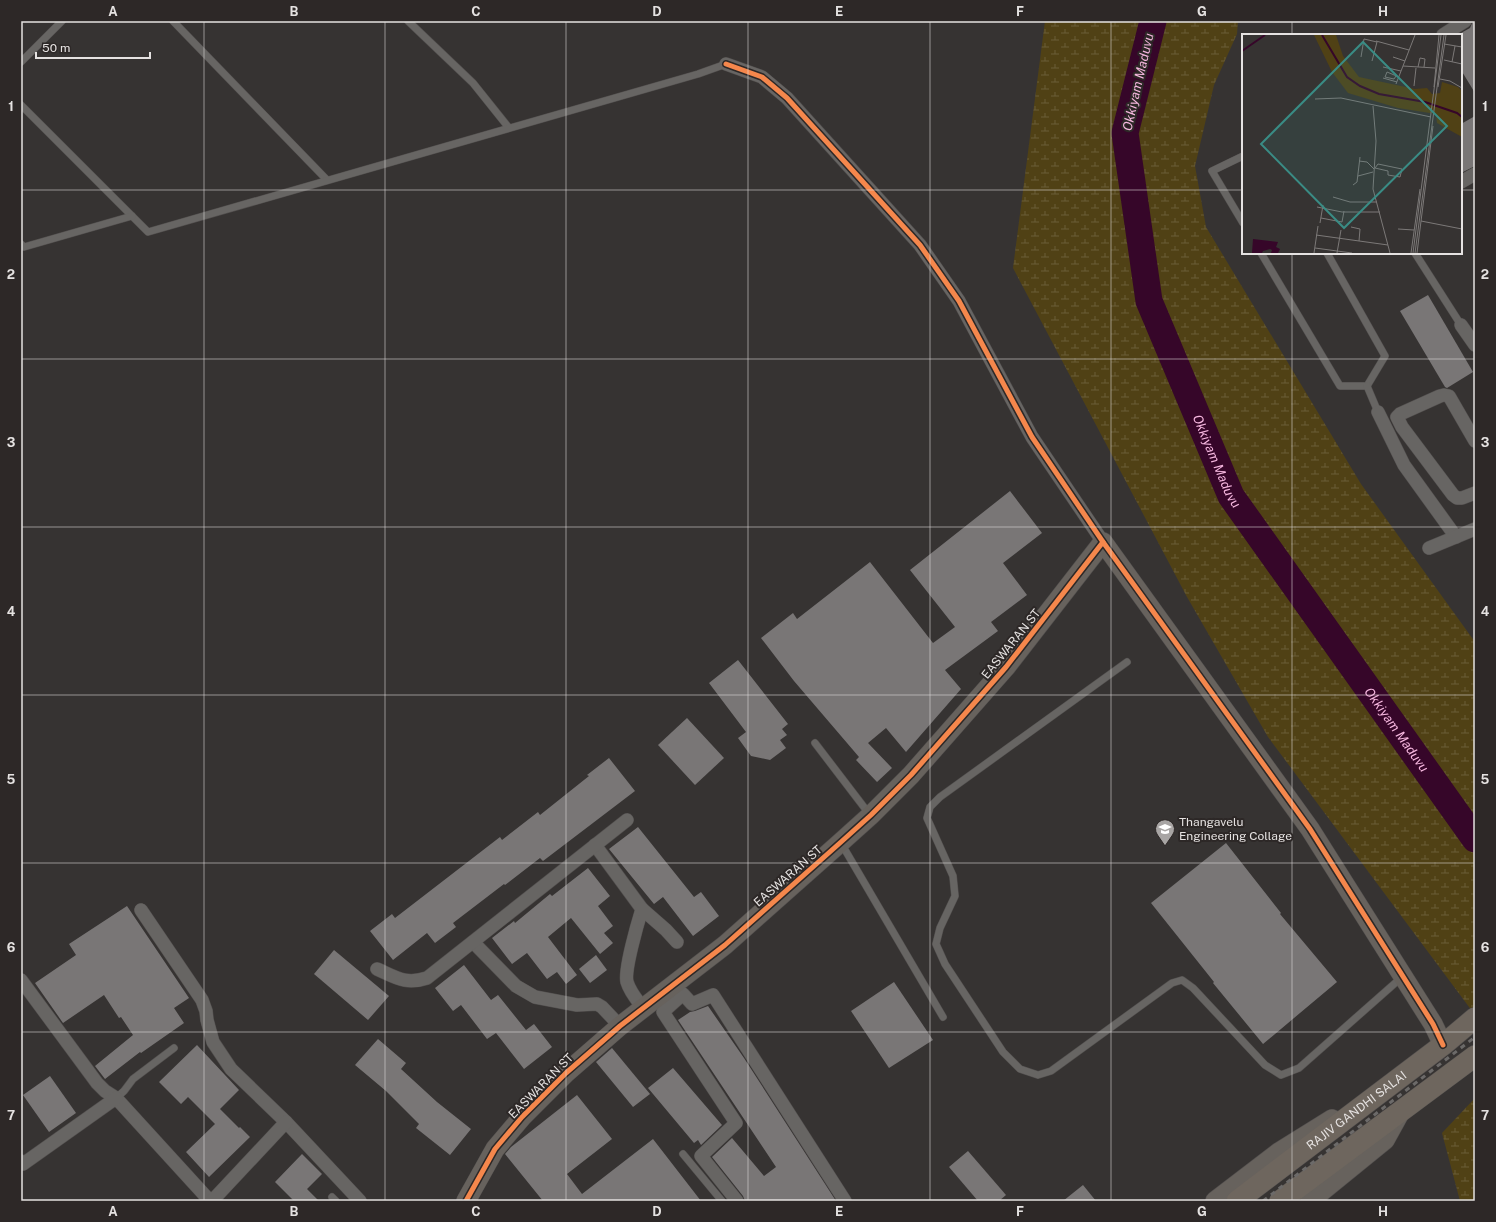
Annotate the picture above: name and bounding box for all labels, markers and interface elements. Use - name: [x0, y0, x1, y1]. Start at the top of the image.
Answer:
- text: A: [108, 4, 118, 19]
- text: B: [290, 4, 299, 19]
- text: C: [471, 4, 481, 19]
- text: D: [652, 4, 662, 19]
- text: E: [835, 4, 843, 19]
- text: F: [1016, 4, 1024, 19]
- text: G: [1197, 4, 1207, 19]
- text: H: [1378, 4, 1388, 19]
- water label: Okkiyam Maduvu: [1119, 32, 1157, 132]
- scale bar: [36, 34, 150, 60]
- inset map: [1242, 34, 1462, 254]
- text: 50 m: [42, 41, 70, 55]
- text: 1: [8, 99, 14, 114]
- text: 1: [1482, 99, 1488, 114]
- text: 2: [7, 267, 15, 282]
- text: 2: [1481, 267, 1489, 282]
- water label: Okkiyam Maduvu: [1190, 412, 1244, 510]
- text: 3: [7, 435, 16, 450]
- text: 3: [1481, 435, 1490, 450]
- text: 4: [7, 604, 16, 619]
- text: 4: [1481, 604, 1490, 619]
- street label: EASWARAN ST: [979, 606, 1043, 682]
- water label: Okkiyam Maduvu: [1362, 684, 1432, 774]
- text: 5: [7, 772, 16, 787]
- text: 5: [1481, 772, 1490, 787]
- place label: Thangavelu Engineering Collage: [1179, 815, 1292, 843]
- school or university icon: Thangavelu Engineering Collage: [1154, 818, 1176, 846]
- street label: EASWARAN ST: [751, 843, 825, 909]
- text: 6: [7, 940, 16, 955]
- text: 6: [1481, 940, 1490, 955]
- street label: EASWARAN ST: [506, 1051, 576, 1121]
- street label: RAJIV GANDHI SALAI: [1304, 1068, 1409, 1153]
- text: 7: [7, 1108, 15, 1123]
- text: 7: [1481, 1108, 1489, 1123]
- text: A: [108, 1204, 118, 1219]
- text: B: [290, 1204, 299, 1219]
- text: C: [471, 1204, 481, 1219]
- text: D: [652, 1204, 662, 1219]
- text: E: [835, 1204, 843, 1219]
- text: F: [1016, 1204, 1024, 1219]
- text: G: [1197, 1204, 1207, 1219]
- text: H: [1378, 1204, 1388, 1219]

